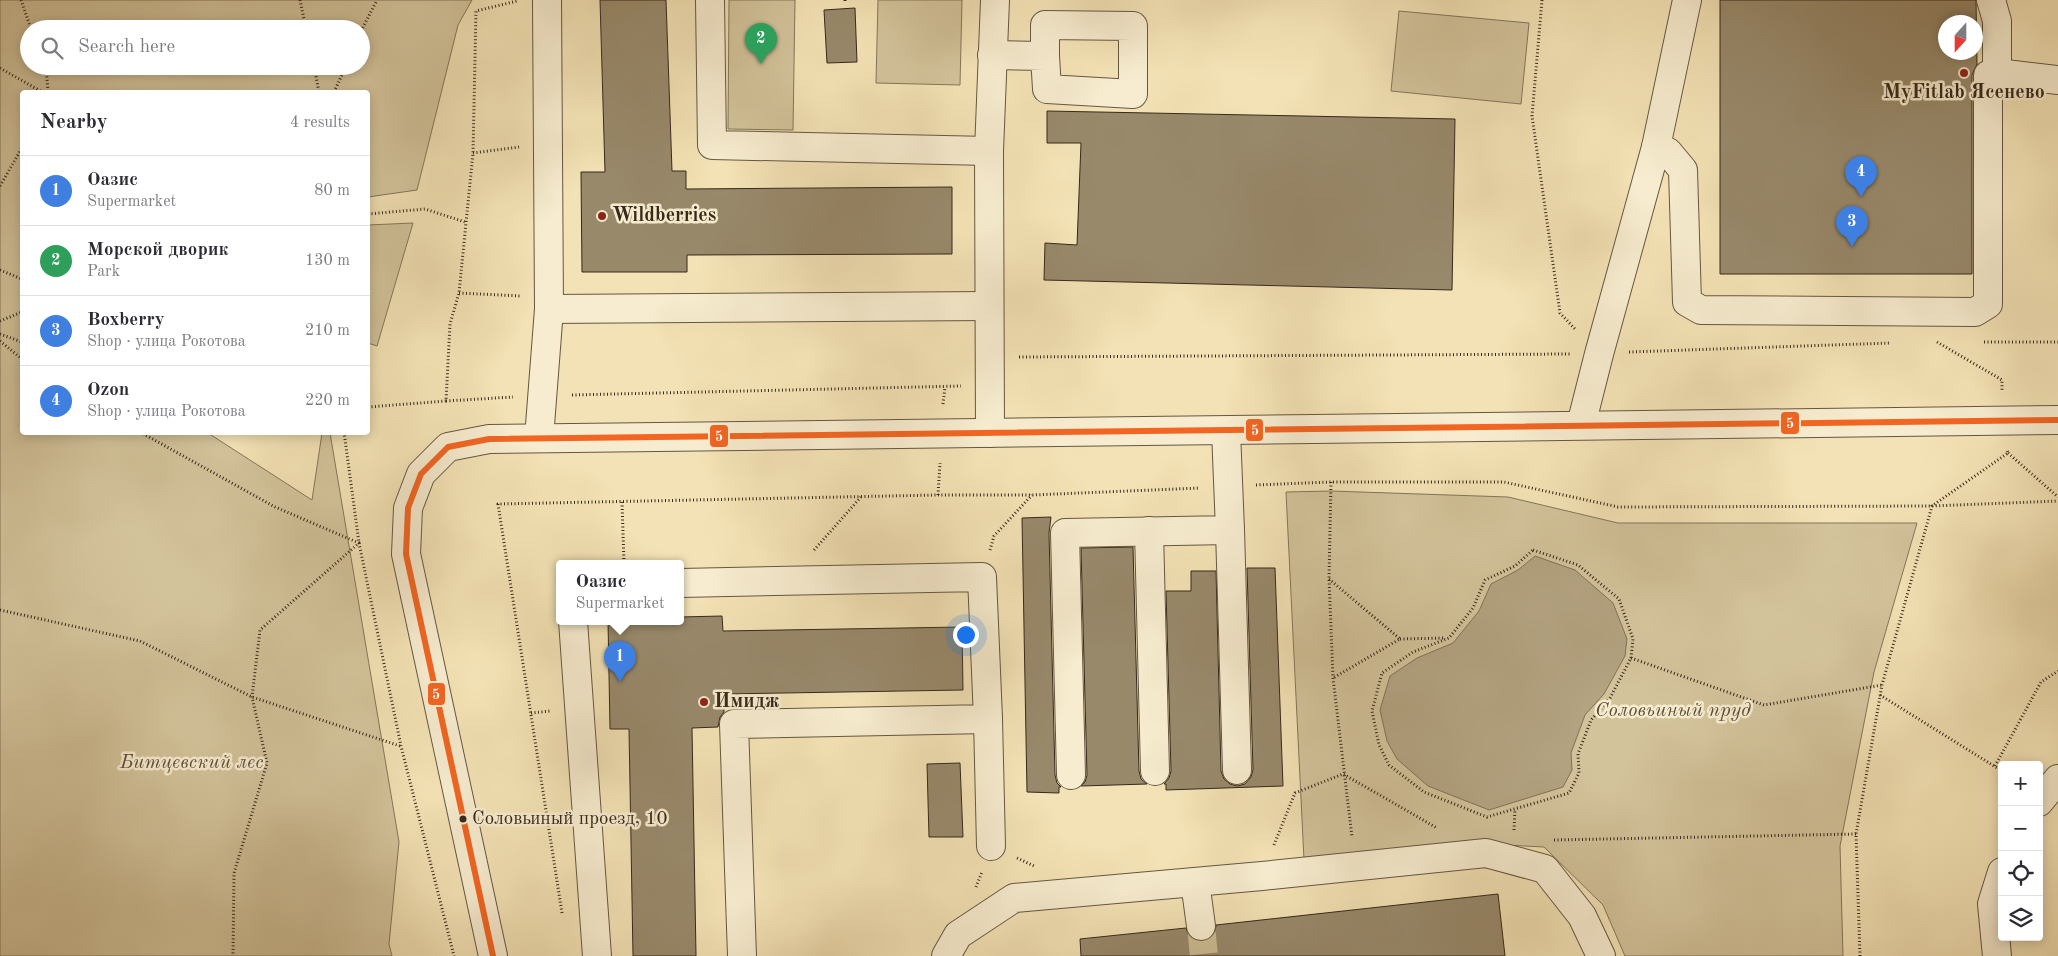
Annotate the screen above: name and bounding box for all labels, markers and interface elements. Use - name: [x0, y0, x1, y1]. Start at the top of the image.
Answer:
- north arrow: [1938, 15, 1983, 60]
- search box: [20, 20, 370, 75]
- pin: 2: [745, 23, 777, 64]
- icon: search: [38, 34, 66, 62]
- text: Search here: [78, 38, 175, 57]
- marker: MyFitlab Ясенево: [1958, 67, 1970, 79]
- place label: MyFitlab Ясенево: [1883, 83, 2045, 103]
- text: Nearby: [40, 112, 108, 133]
- text: 4 results: [290, 115, 350, 131]
- pin: 4: [1845, 156, 1877, 197]
- text: Оазис: [87, 171, 138, 190]
- text: 1: [51, 183, 61, 199]
- text: 80 m: [314, 183, 350, 199]
- text: Supermarket: [87, 194, 176, 210]
- place label: Wildberries: [612, 206, 716, 226]
- pin: 3: [1836, 206, 1868, 247]
- marker: Wildberries: [596, 210, 608, 222]
- text: Морской дворик: [87, 241, 229, 260]
- text: 2: [51, 253, 61, 269]
- text: 130 m: [305, 253, 350, 269]
- text: Park: [87, 264, 120, 280]
- text: Boxberry: [87, 311, 165, 330]
- text: 3: [51, 323, 61, 339]
- text: 210 m: [305, 323, 350, 339]
- text: Shop · улица Рокотова: [87, 334, 246, 350]
- text: Ozon: [87, 381, 129, 400]
- text: 4: [51, 393, 61, 409]
- text: 220 m: [305, 393, 350, 409]
- text: Shop · улица Рокотова: [87, 404, 246, 420]
- line badge: 5: [1780, 411, 1800, 435]
- text: 5: [1786, 417, 1794, 431]
- line badge: 5: [1245, 418, 1264, 442]
- line badge: 5: [709, 424, 729, 448]
- text: 5: [1251, 424, 1259, 438]
- text: 5: [715, 430, 723, 444]
- popup: [556, 560, 684, 625]
- text: Оазис: [575, 573, 627, 592]
- text: Supermarket: [575, 596, 665, 612]
- your location: [953, 622, 979, 648]
- pin: 1: [604, 641, 636, 682]
- line badge: 5: [427, 682, 446, 706]
- text: 5: [432, 688, 440, 702]
- place label: Имидж: [714, 692, 780, 712]
- marker: Имидж: [698, 696, 710, 708]
- park label: Соловьиный пруд: [1595, 701, 1751, 721]
- park label: Битцевский лес: [119, 753, 264, 773]
- map controls: [1998, 761, 2043, 941]
- button: +: [1998, 761, 2043, 806]
- button: −: [1998, 806, 2043, 851]
- place label: Соловьиный проезд, 10: [472, 810, 668, 829]
- marker: Соловьиный проезд, 10: [458, 814, 468, 824]
- button: locate: [1998, 851, 2043, 896]
- button: layers: [1998, 896, 2043, 941]

